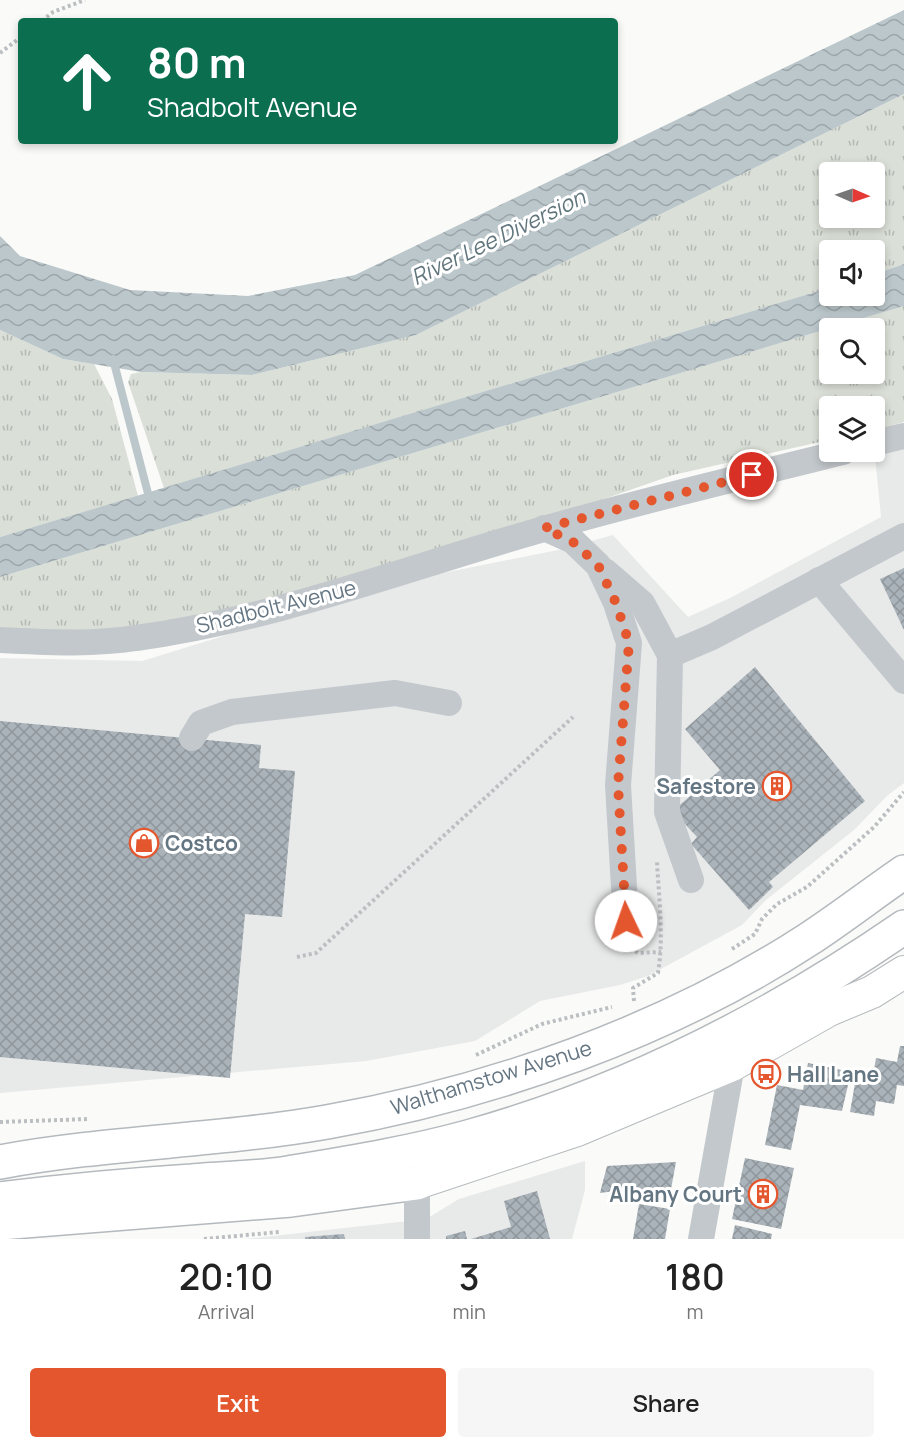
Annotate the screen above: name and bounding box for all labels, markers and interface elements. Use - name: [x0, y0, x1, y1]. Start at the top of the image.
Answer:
- text: 80 m: [147, 33, 247, 91]
- icon: ahead: [48, 42, 126, 120]
- text: Shadbolt Avenue: [147, 88, 358, 125]
- north arrow: [819, 162, 885, 228]
- map controls: [819, 162, 885, 462]
- water label: River Lee Diversion: [406, 181, 591, 292]
- button: sound: [819, 240, 885, 306]
- button: search: [819, 318, 885, 384]
- button: layers: [819, 396, 885, 462]
- pin: [726, 449, 777, 500]
- icon: arrive: [735, 458, 768, 491]
- street label: Shadbolt Avenue: [193, 573, 359, 639]
- building icon: Safestore: [761, 770, 793, 802]
- place label: Safestore: [656, 772, 756, 800]
- shop icon: Costco: [128, 827, 160, 859]
- place label: Costco: [165, 829, 238, 857]
- position arrow: [594, 889, 658, 953]
- street label: Walthamstow Avenue: [387, 1033, 595, 1121]
- bus stop icon: Hall Lane: [750, 1058, 782, 1090]
- place label: Hall Lane: [787, 1060, 879, 1088]
- building icon: Albany Court: [747, 1178, 779, 1210]
- place label: Albany Court: [609, 1180, 742, 1208]
- text: 20:10: [179, 1252, 273, 1301]
- text: 3: [459, 1252, 479, 1301]
- text: 180: [665, 1252, 725, 1301]
- text: Arrival: [198, 1298, 255, 1325]
- text: min: [452, 1298, 486, 1325]
- text: m: [686, 1298, 703, 1325]
- button: Exit: [30, 1368, 446, 1437]
- button: Share: [458, 1368, 874, 1437]

